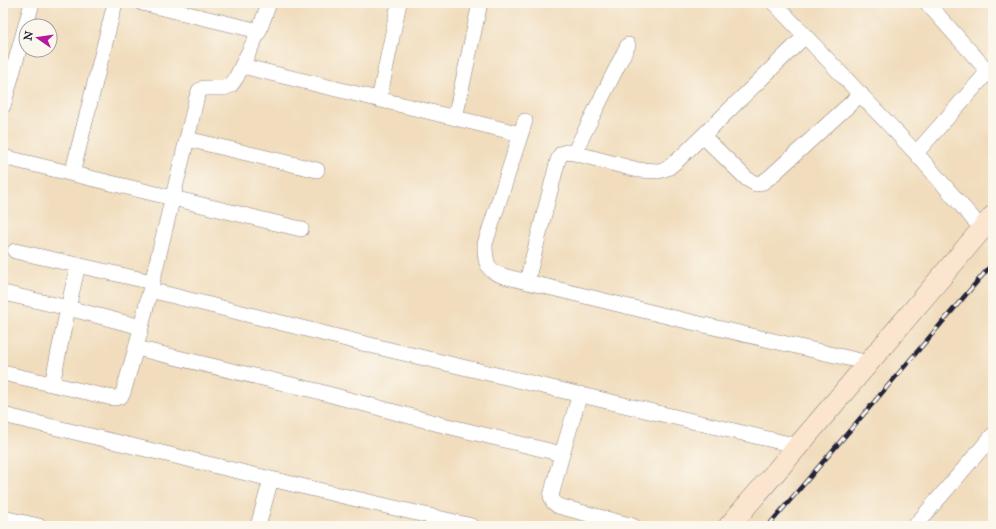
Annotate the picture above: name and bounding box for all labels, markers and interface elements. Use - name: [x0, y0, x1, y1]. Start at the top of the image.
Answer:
- north arrow: [18, 18, 58, 58]
- text: N: [21, 29, 36, 42]

